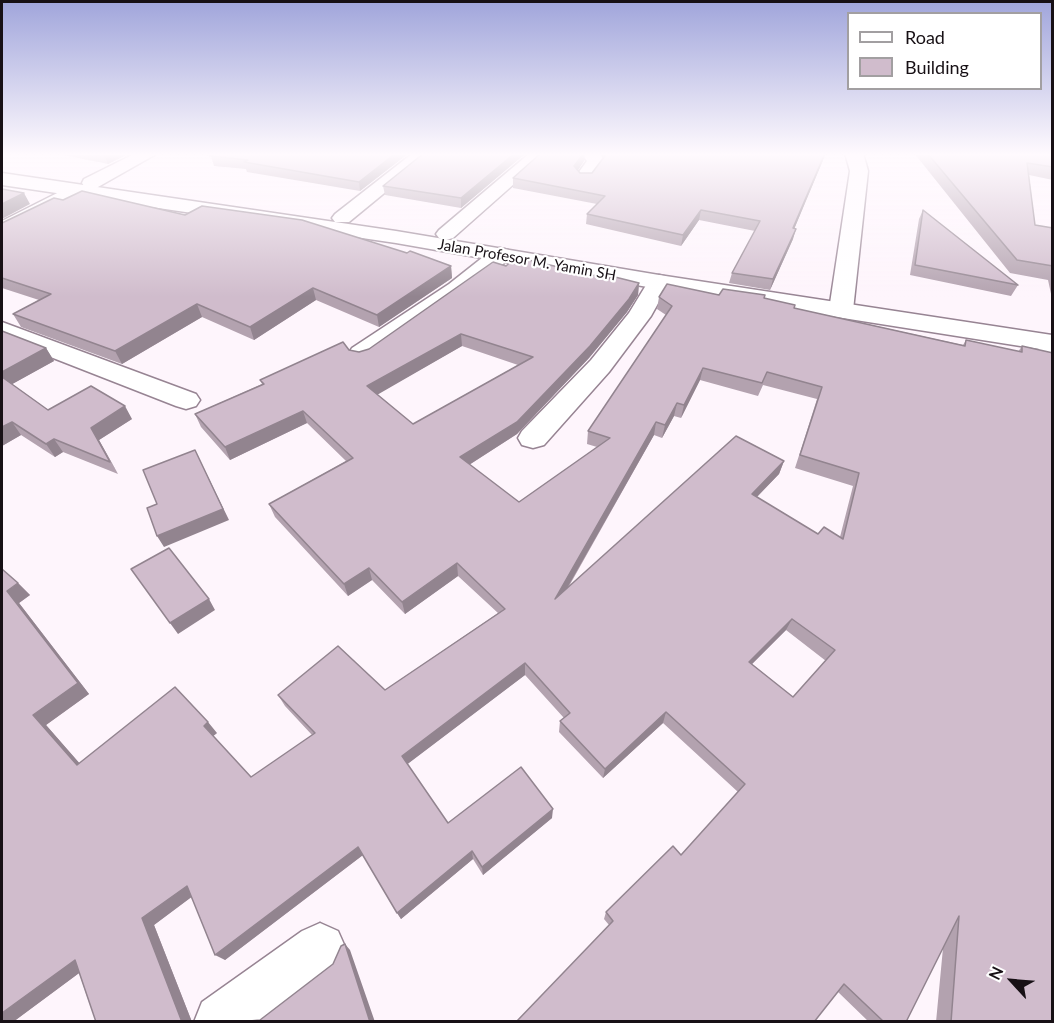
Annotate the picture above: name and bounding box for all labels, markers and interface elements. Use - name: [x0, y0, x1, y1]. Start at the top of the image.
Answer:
- legend: [847, 12, 1042, 90]
- text: Road: [905, 26, 945, 48]
- text: Building: [905, 56, 969, 78]
- street label: Jalan Profesor M. Yamin SH: [437, 235, 617, 285]
- north arrow: [982, 951, 1042, 1011]
- text: N: [984, 963, 1007, 983]

